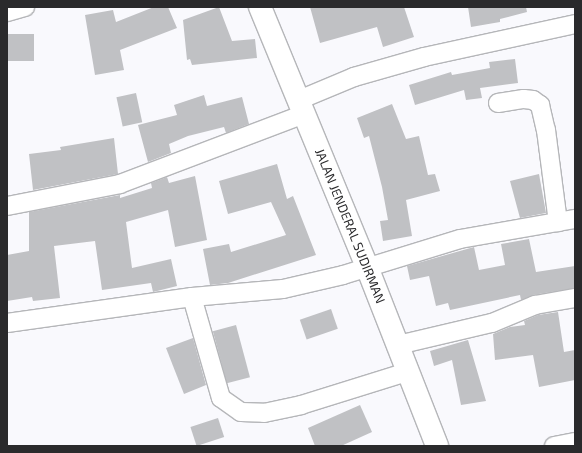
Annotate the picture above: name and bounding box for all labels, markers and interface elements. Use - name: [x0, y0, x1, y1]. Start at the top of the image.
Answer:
- street label: JALAN JENDERAL SUDIRMAN: [312, 146, 388, 306]

